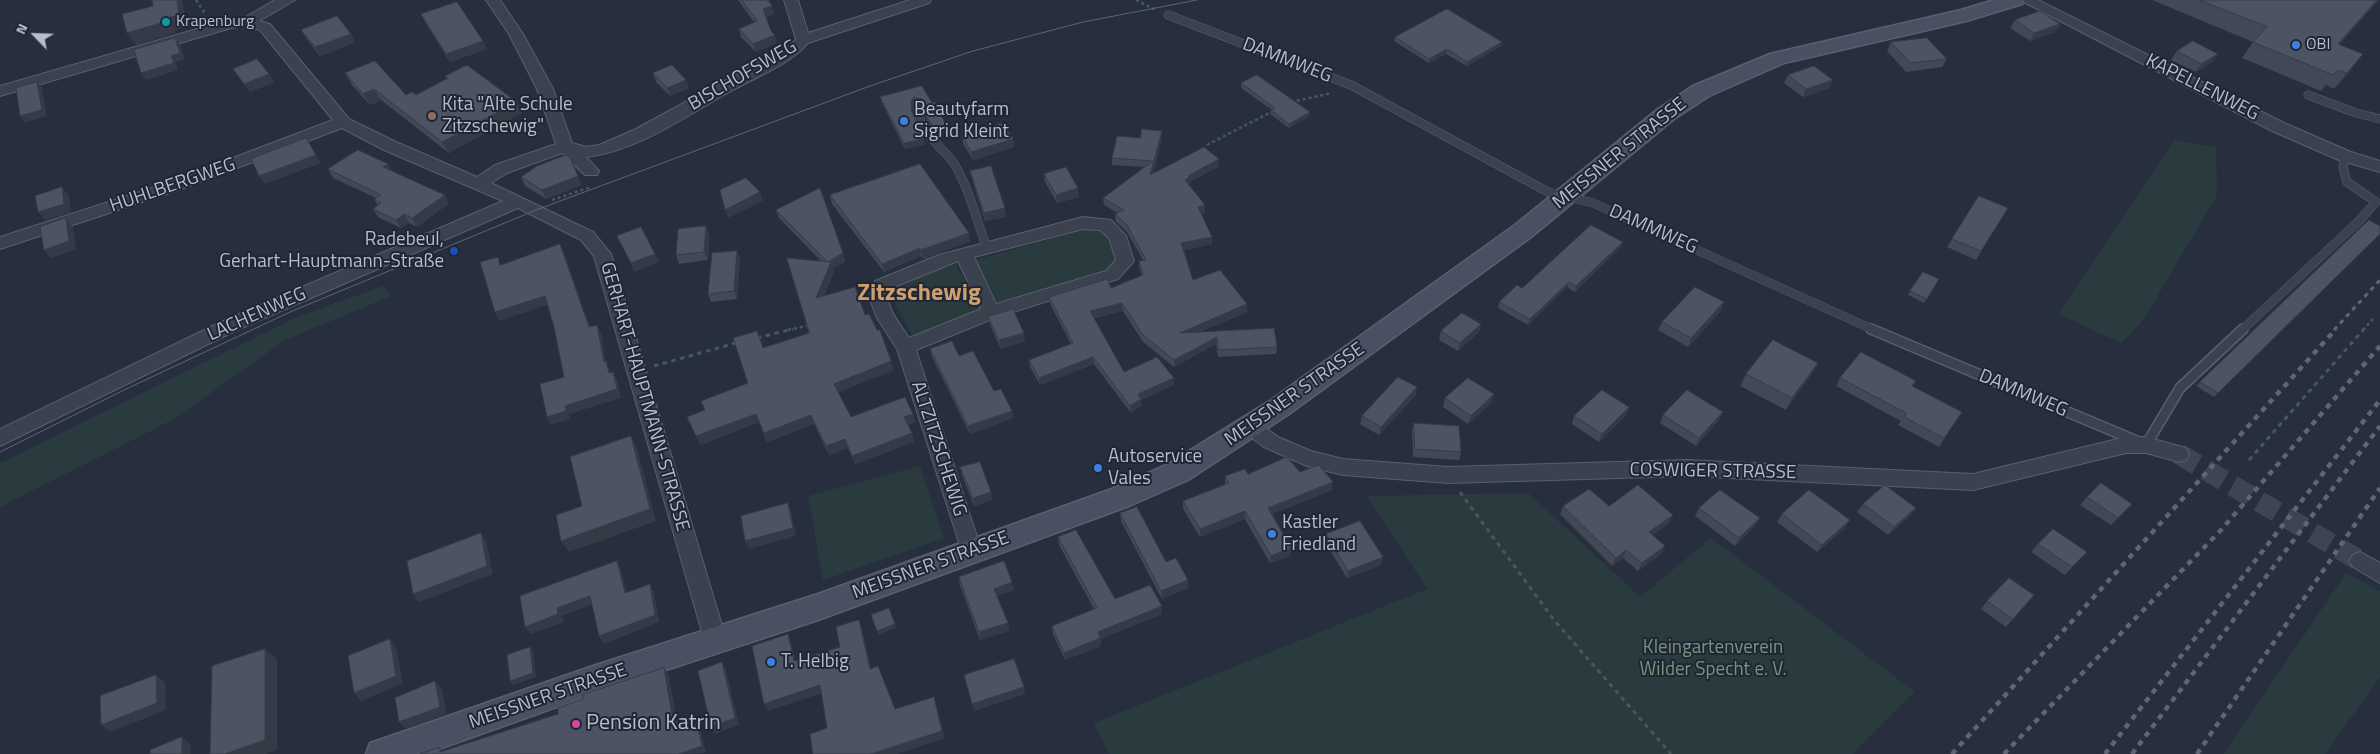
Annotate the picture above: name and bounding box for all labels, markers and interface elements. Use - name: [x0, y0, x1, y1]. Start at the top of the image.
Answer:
- north arrow: [10, 10, 60, 60]
- place label: Krapenburg: [176, 12, 254, 32]
- marker: Krapenburg: [160, 16, 172, 28]
- text: N: [9, 20, 32, 37]
- street label: DAMMWEG: [1239, 33, 1335, 89]
- place label: OBI: [2306, 35, 2330, 55]
- street label: BISCHOFSWEG: [685, 36, 801, 116]
- marker: OBI: [2290, 39, 2302, 51]
- street label: KAPELLENWEG: [2141, 50, 2263, 126]
- street label: MEISSNER STRASSE: [1549, 93, 1691, 215]
- place label: Kita "Alte Schule Zitzschewig": [442, 94, 573, 138]
- place label: Beautyfarm Sigrid Kleint: [914, 99, 1009, 143]
- marker: Kita "Alte Schule Zitzschewig": [426, 110, 438, 122]
- marker: Beautyfarm Sigrid Kleint: [898, 115, 910, 127]
- street label: HUHLBERGWEG: [107, 154, 239, 218]
- street label: DAMMWEG: [1605, 200, 1701, 260]
- place label: Radebeul, Gerhart-Hauptmann-Straße: [219, 229, 444, 273]
- marker: Radebeul, Gerhart-Hauptmann-Straße: [448, 245, 460, 257]
- street label: GERHART-HAUPTMANN-STRASSE: [595, 260, 693, 534]
- district label: Zitzschewig: [857, 280, 981, 308]
- street label: LACHENWEG: [204, 283, 310, 347]
- street label: MEISSNER STRASSE: [1221, 338, 1369, 452]
- street label: DAMMWEG: [1975, 365, 2071, 423]
- street label: ALTZITZSCHEWIG: [905, 379, 971, 519]
- place label: Autoservice Vales: [1108, 446, 1202, 490]
- street label: COSWIGER STRASSE: [1629, 459, 1797, 485]
- marker: Autoservice Vales: [1092, 462, 1104, 474]
- place label: Kastler Friedland: [1282, 512, 1356, 556]
- street label: MEISSNER STRASSE: [850, 527, 1012, 605]
- marker: Kastler Friedland: [1266, 528, 1278, 540]
- park label: Kleingartenverein Wilder Specht e. V.: [1639, 637, 1787, 681]
- place label: T. Helbig: [781, 651, 849, 673]
- marker: T. Helbig: [765, 656, 777, 668]
- street label: MEISSNER STRASSE: [466, 659, 630, 735]
- place label: Pension Katrin: [586, 711, 721, 737]
- marker: Pension Katrin: [570, 718, 582, 730]

